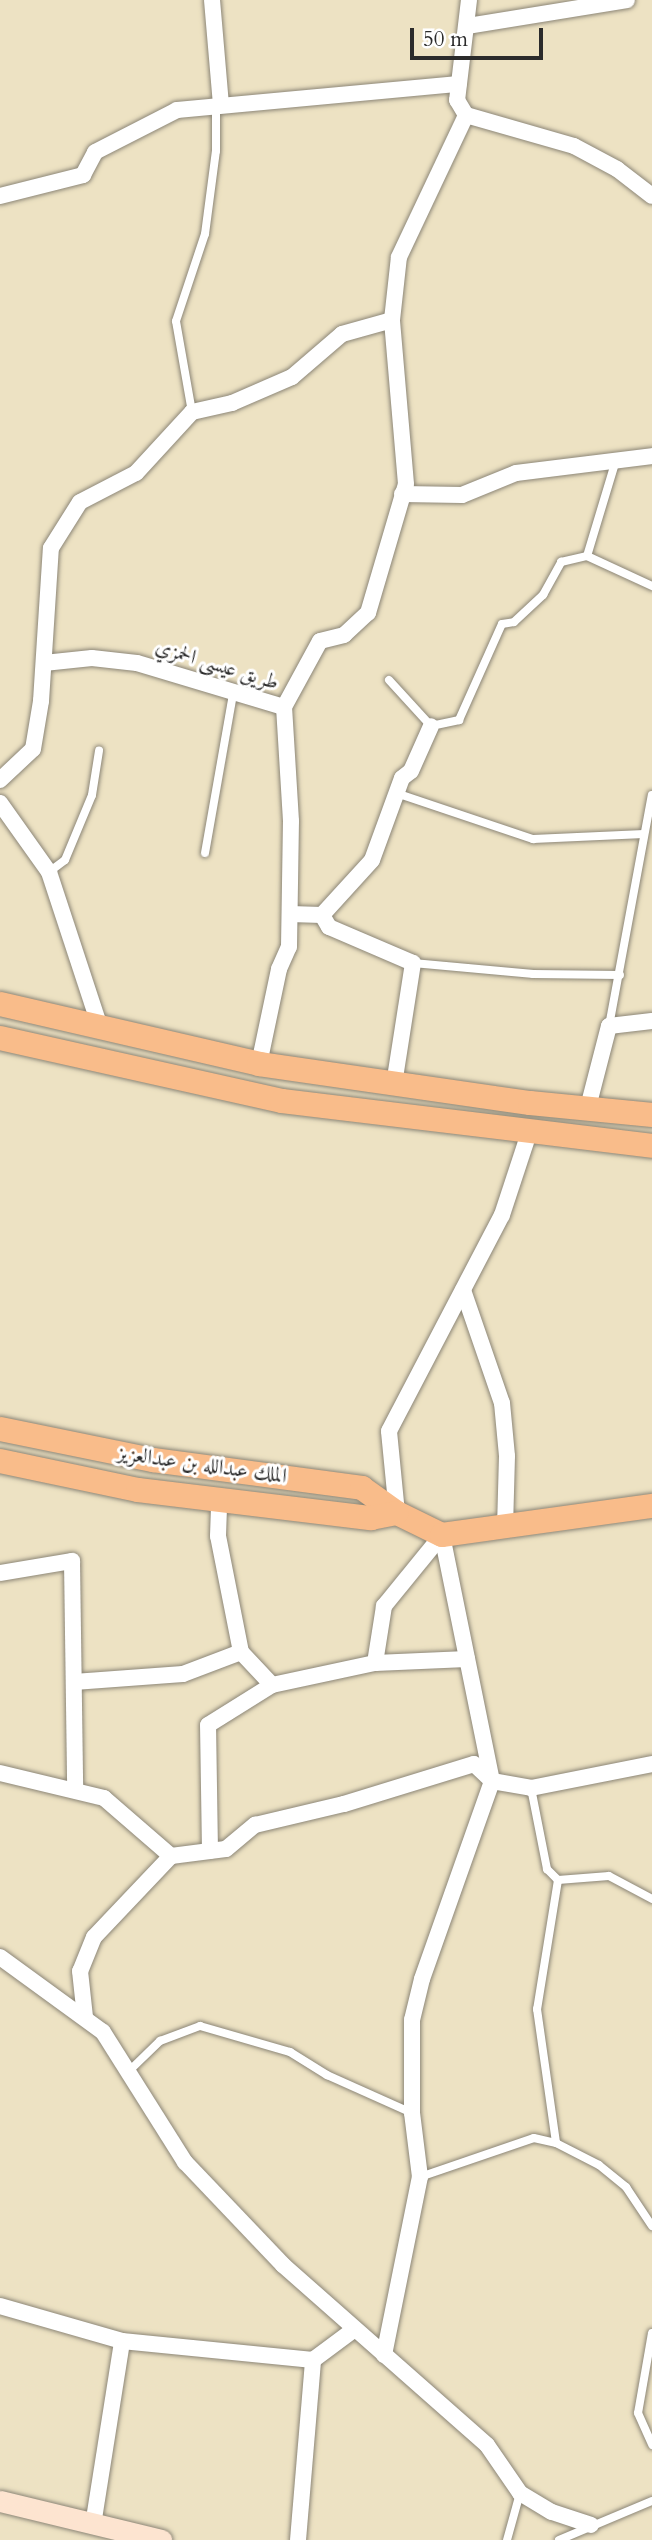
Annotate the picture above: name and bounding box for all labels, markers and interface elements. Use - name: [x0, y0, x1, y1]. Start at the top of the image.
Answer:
- scale bar: [414, 14, 547, 58]
- text: 50 m: [423, 25, 468, 54]
- street label: طريق عيسى الحمزي: [152, 634, 282, 696]
- street label: الملك عبدالله بن عبدالعزيز: [116, 1441, 288, 1489]

